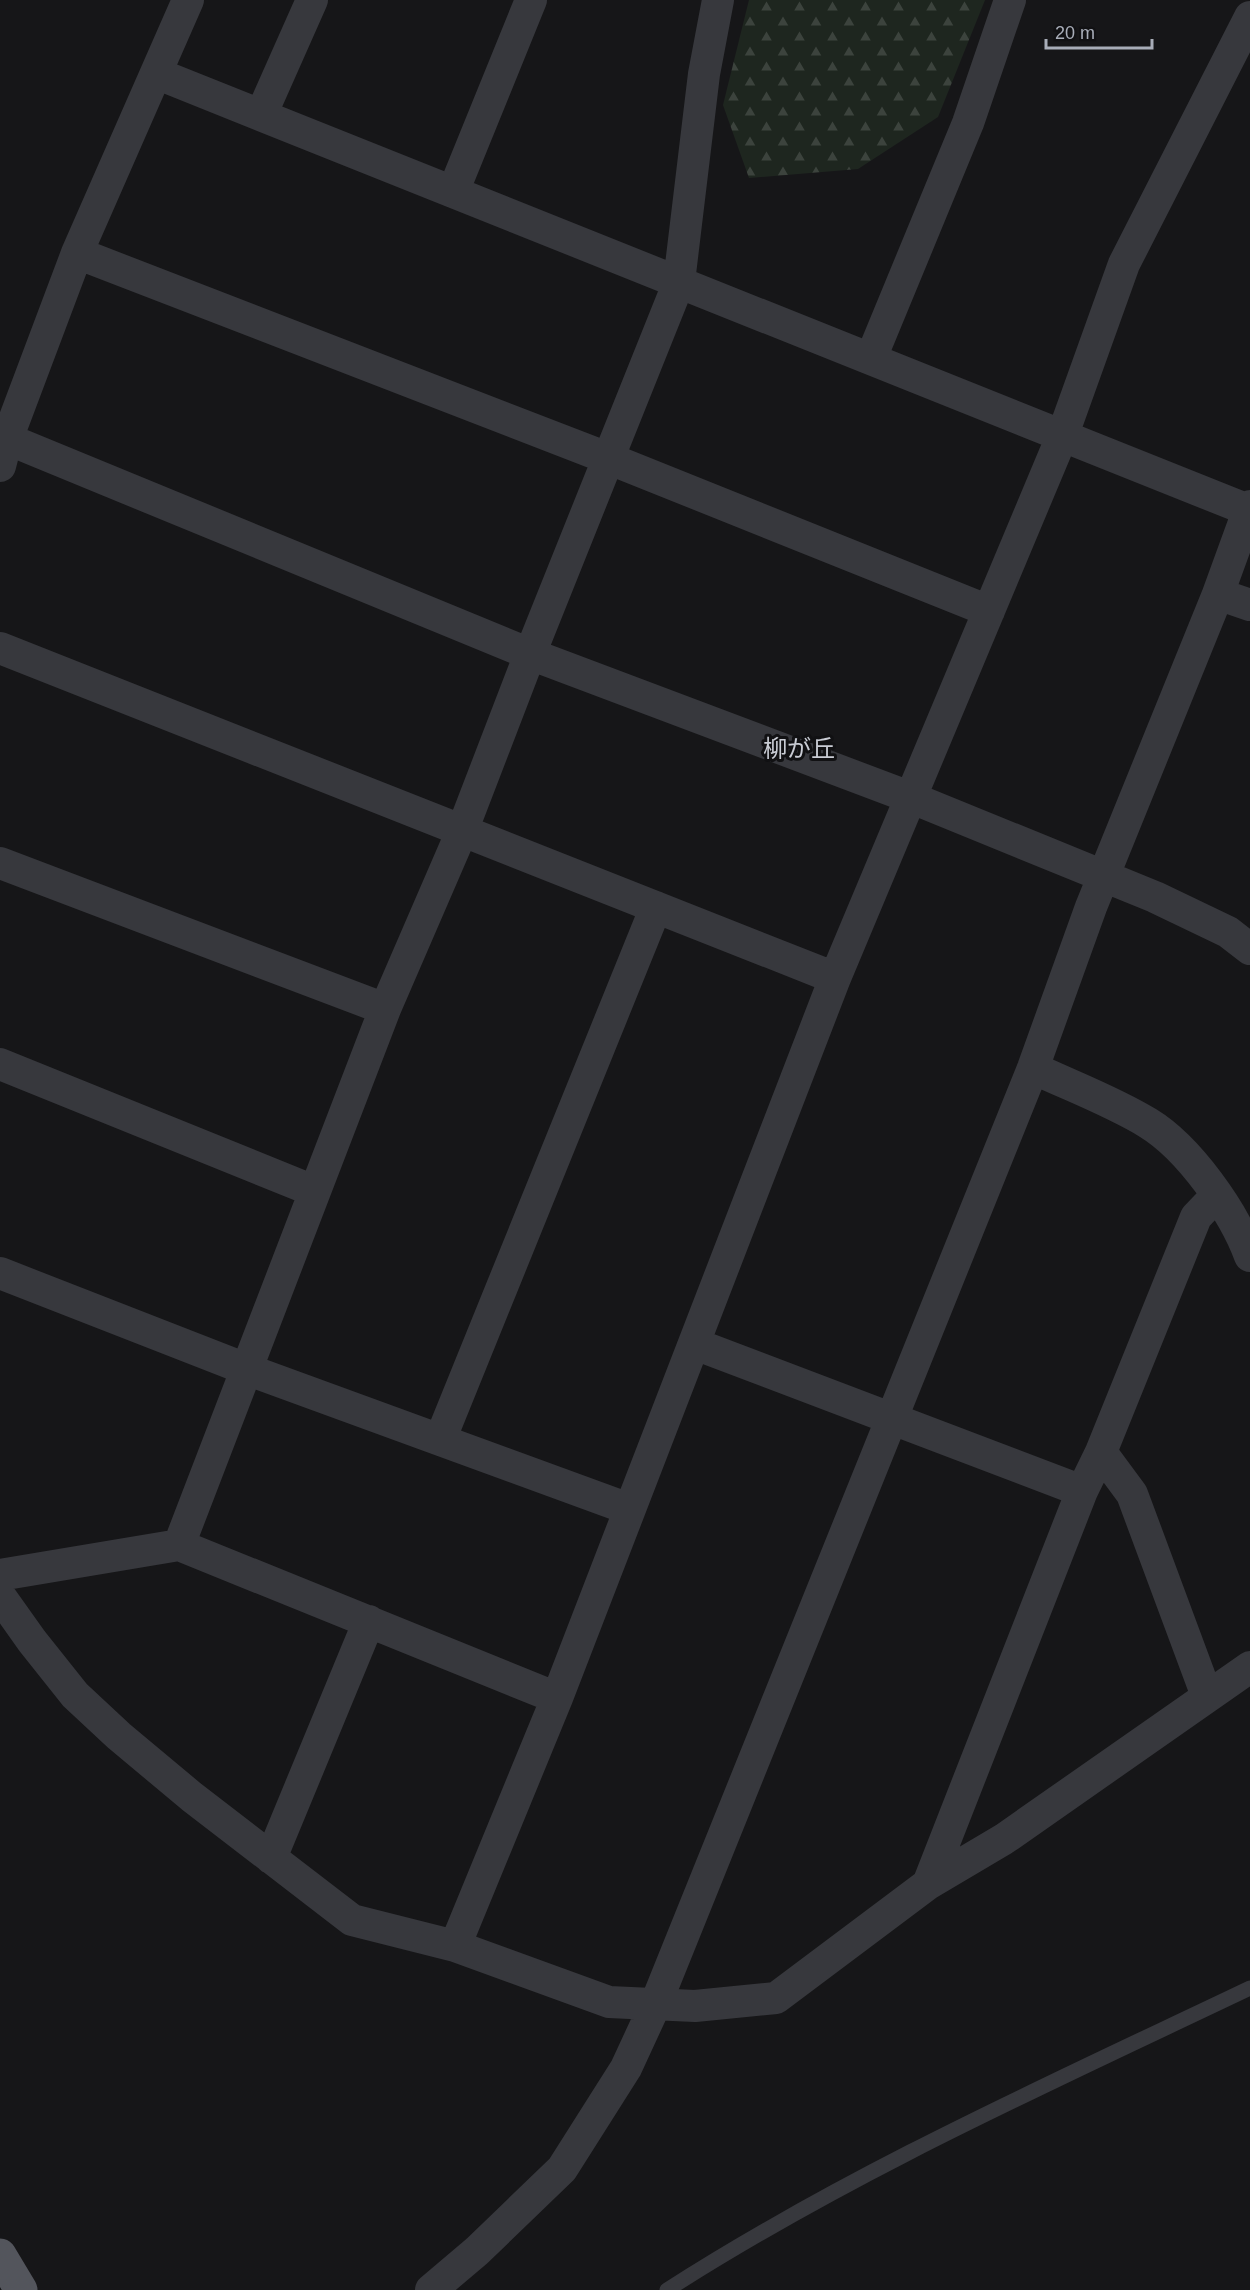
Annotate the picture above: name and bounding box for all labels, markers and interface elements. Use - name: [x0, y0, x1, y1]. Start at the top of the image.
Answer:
- scale bar: [1046, 12, 1152, 50]
- text: 20 m: [1055, 23, 1095, 43]
- district label: 柳が丘: [763, 735, 835, 762]

